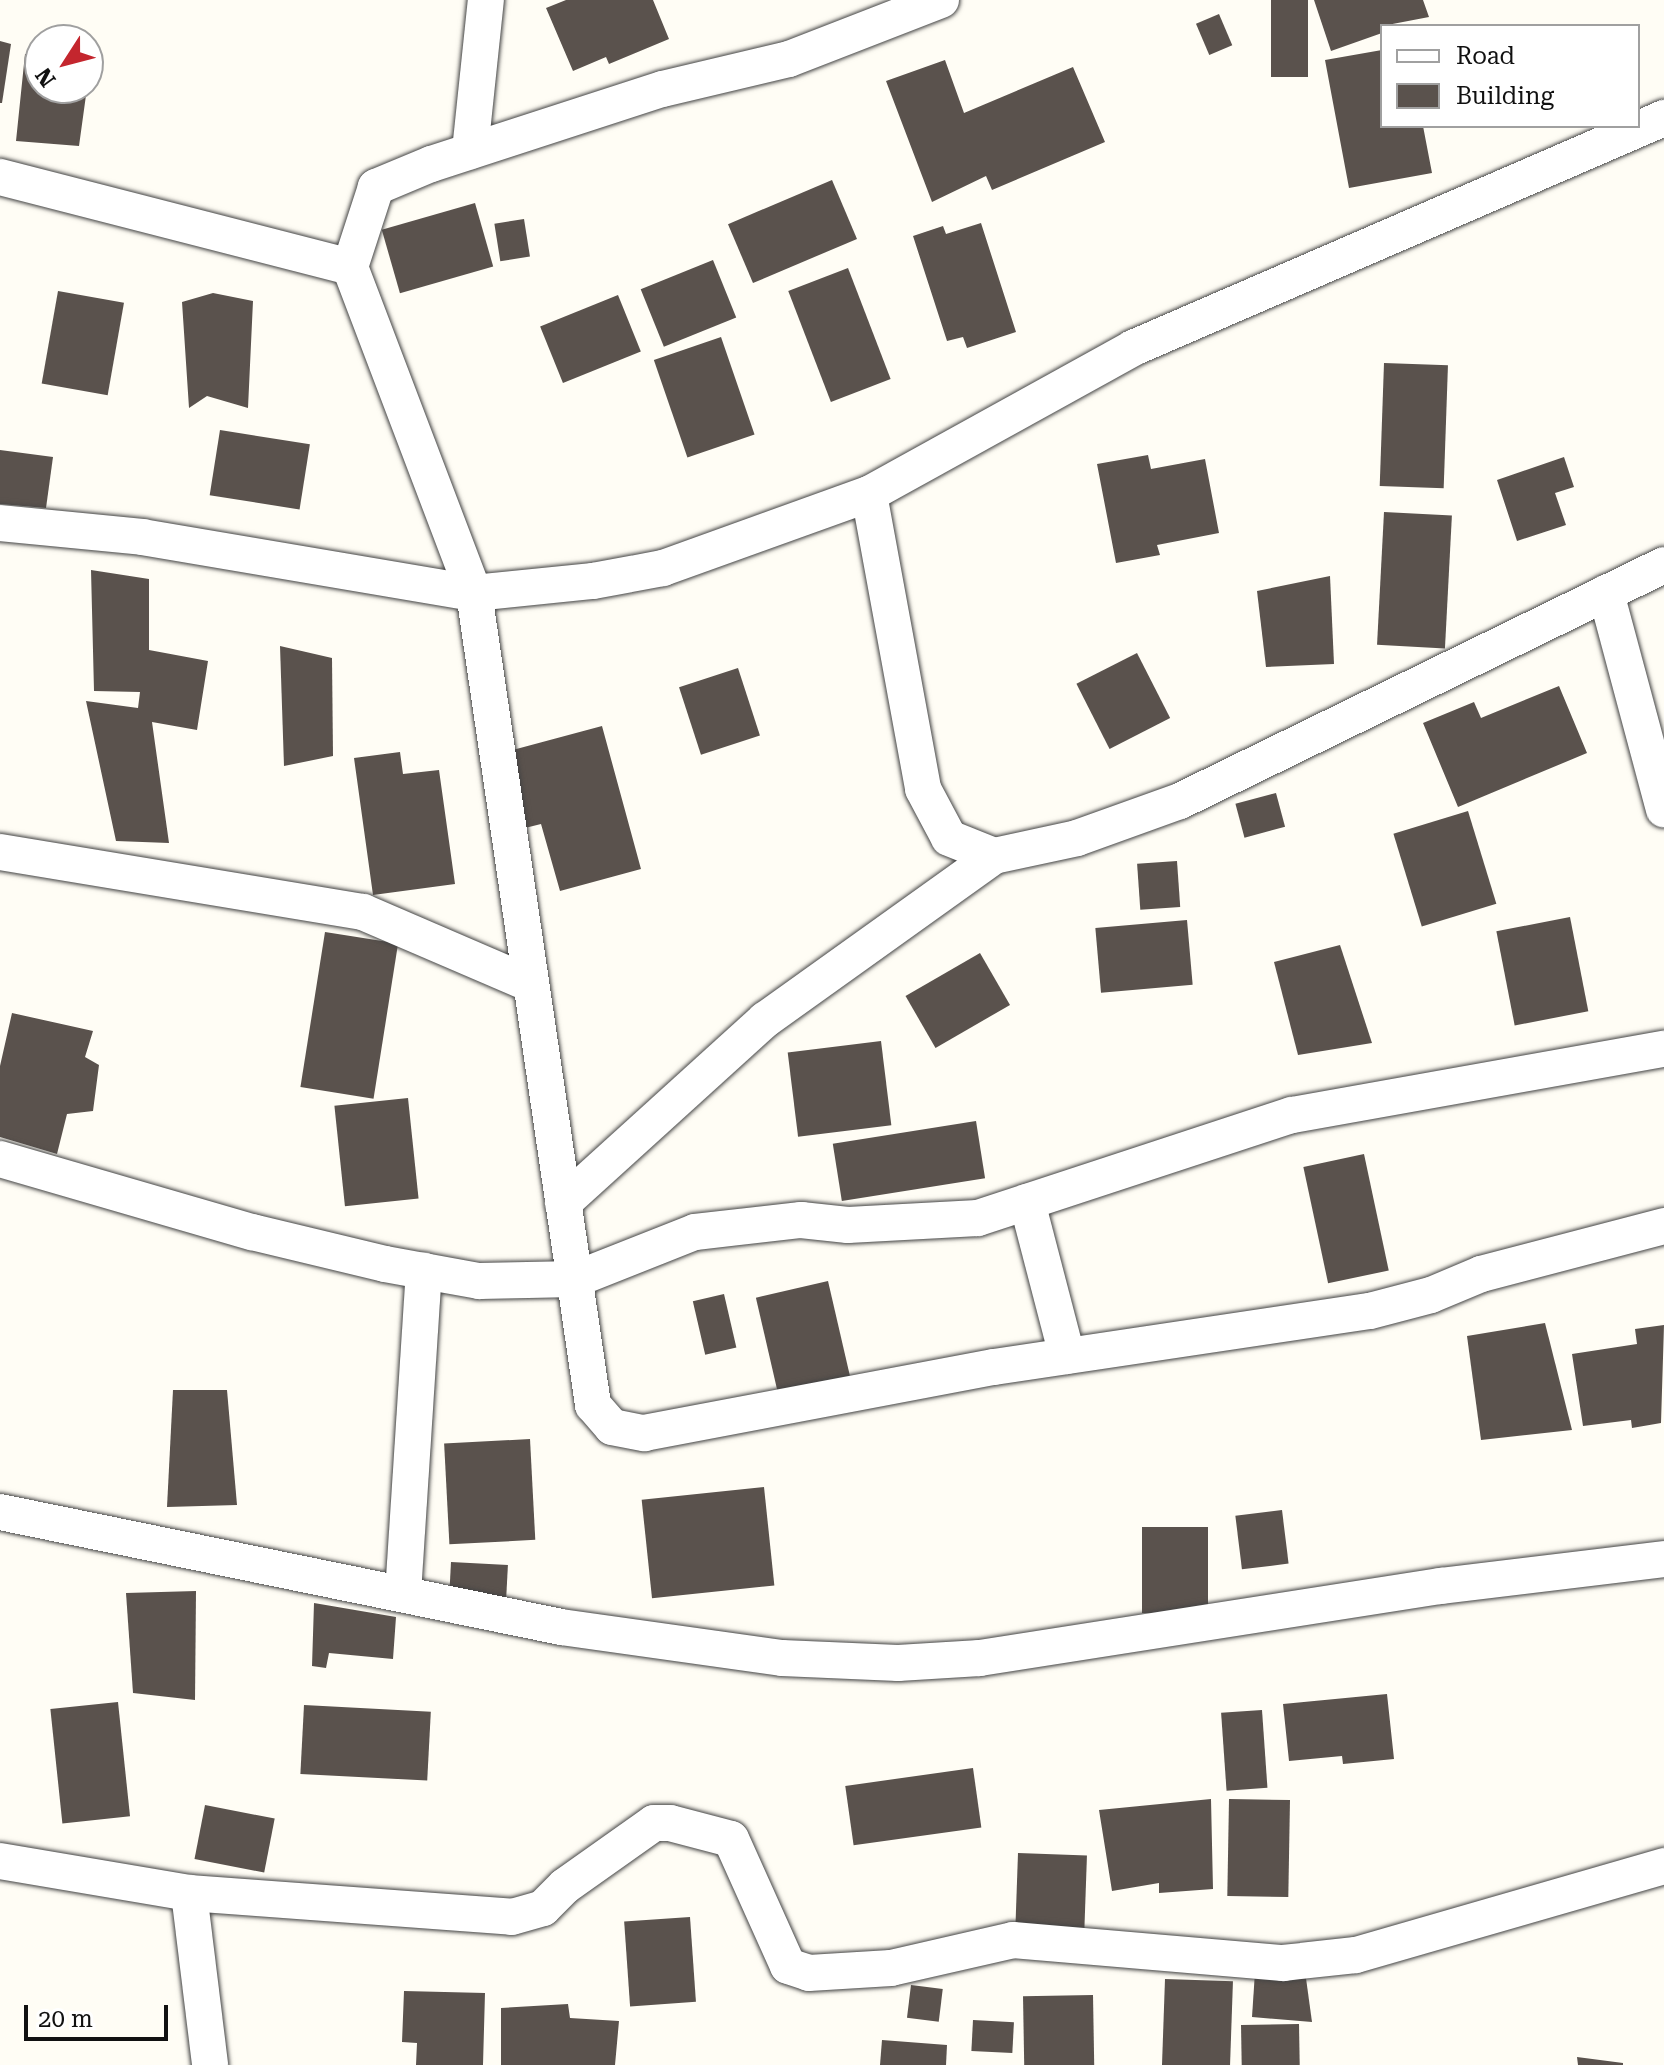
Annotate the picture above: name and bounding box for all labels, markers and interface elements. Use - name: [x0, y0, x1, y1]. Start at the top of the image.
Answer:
- north arrow: [24, 24, 104, 104]
- legend: [1380, 24, 1640, 128]
- text: Road: [1456, 42, 1515, 70]
- text: N: [31, 63, 61, 91]
- text: Building: [1456, 82, 1554, 110]
- scale bar: [28, 1989, 172, 2039]
- text: 20 m: [38, 2005, 93, 2033]

